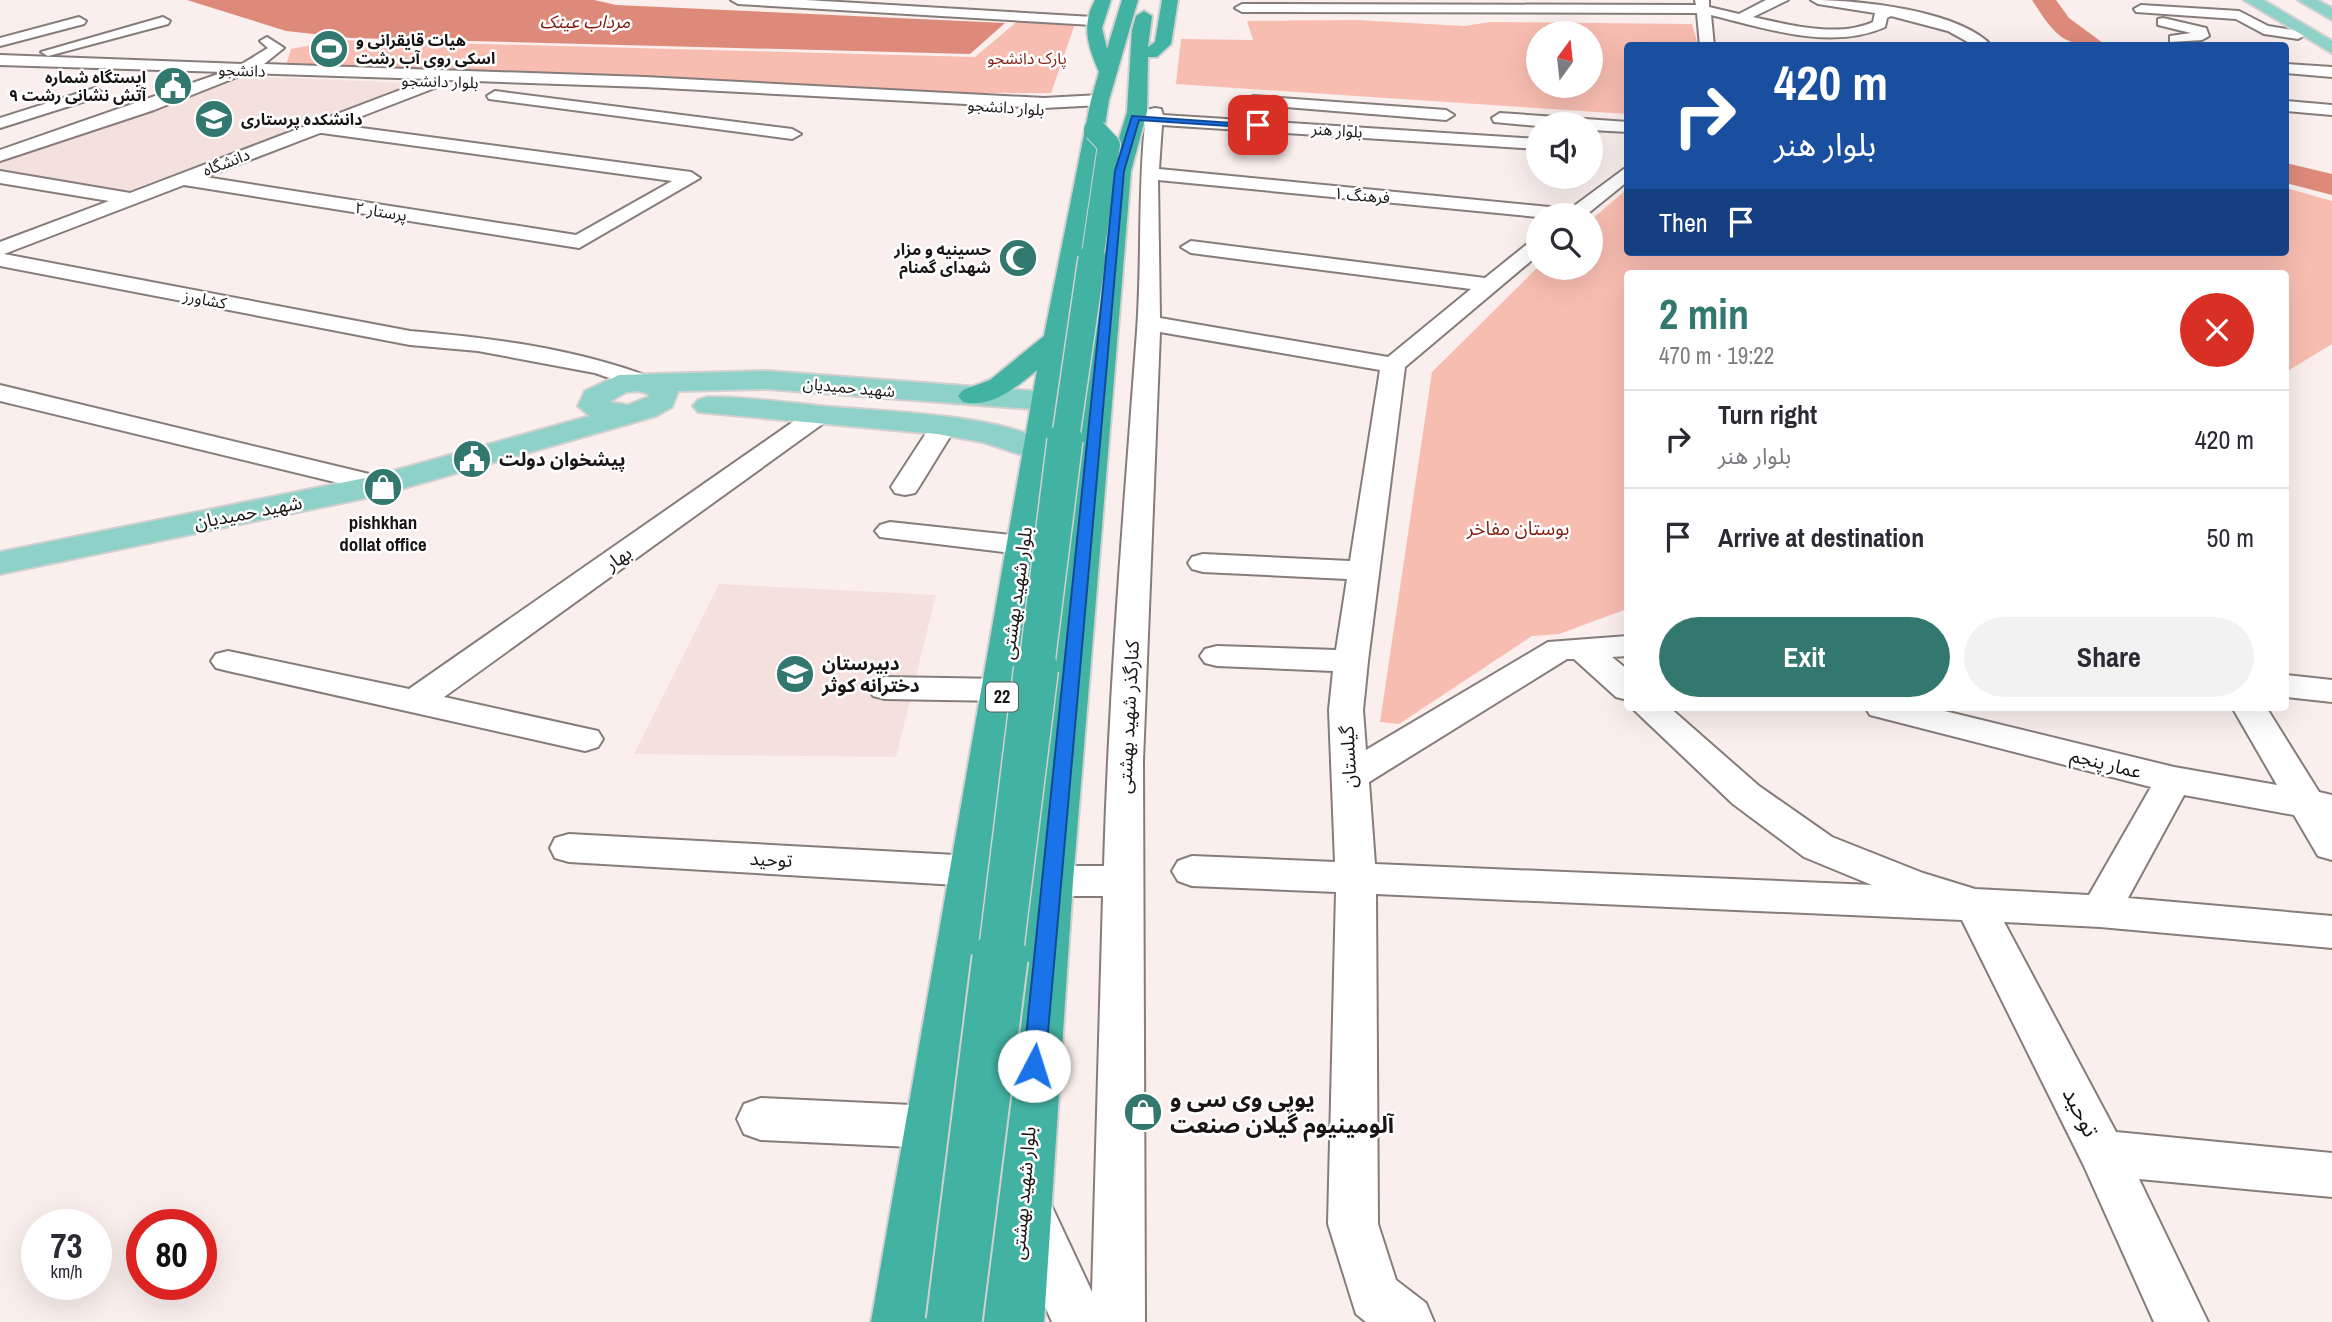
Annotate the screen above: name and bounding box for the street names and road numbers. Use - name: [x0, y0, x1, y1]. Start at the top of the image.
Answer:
- street label: دانشجو: [218, 58, 266, 82]
- street label: بلوار دانشجو: [401, 69, 479, 93]
- street label: بلوار دانشجو: [967, 93, 1045, 121]
- street label: بلوار هنر: [1310, 117, 1363, 143]
- street label: دانشگاه: [199, 143, 253, 181]
- street label: فرهنگ ۱: [1333, 182, 1391, 208]
- street label: پرستار ۲: [353, 196, 409, 226]
- street label: کشاورز: [180, 284, 229, 314]
- street label: شهید حمیدیان: [802, 372, 896, 402]
- street label: شهید حمیدیان: [192, 489, 304, 535]
- street label: بلوار شهید بهشتی: [994, 525, 1038, 661]
- street label: بهار: [599, 540, 637, 577]
- street label: کنارگذر شهید بهشتی: [1111, 639, 1145, 794]
- road number: 22: [986, 682, 1018, 712]
- street label: گیلستان: [1333, 724, 1363, 789]
- street label: عمار پنجم: [2067, 742, 2144, 786]
- street label: توحید: [749, 845, 793, 873]
- street label: توحید: [2056, 1082, 2107, 1142]
- street label: بلوار شهید بهشتی: [1004, 1125, 1042, 1261]

